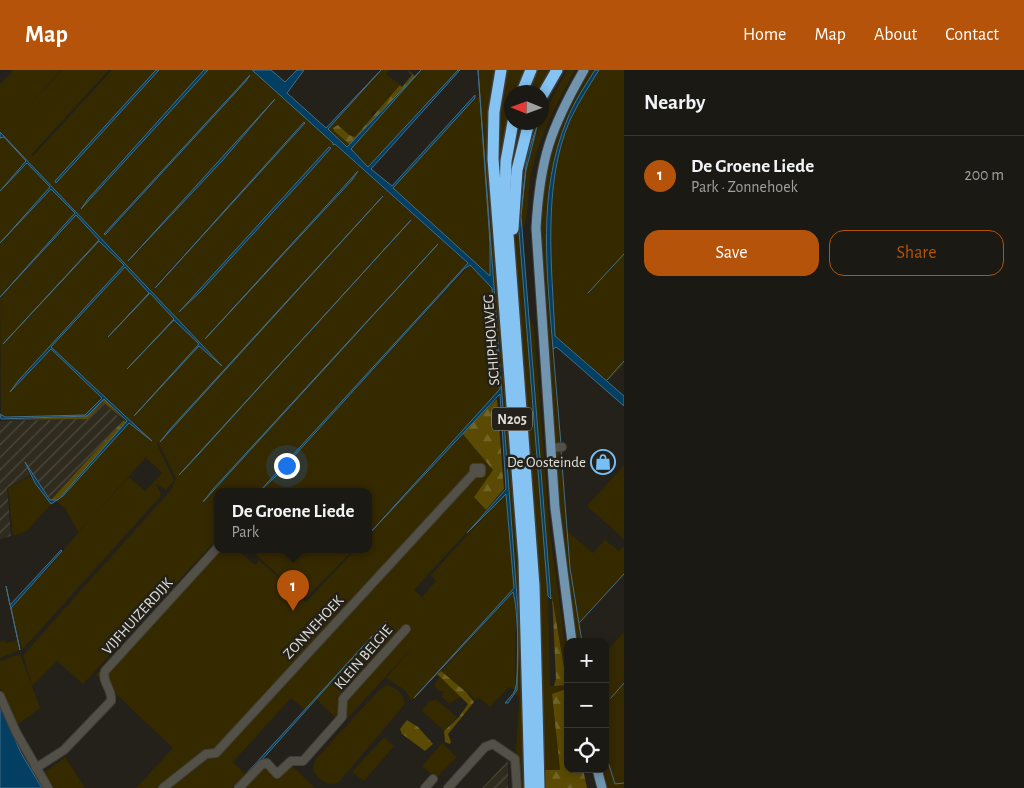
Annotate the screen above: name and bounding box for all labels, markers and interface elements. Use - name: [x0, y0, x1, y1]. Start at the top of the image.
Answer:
- text: Map: [25, 23, 68, 47]
- text: Home: [743, 26, 786, 44]
- text: Map: [814, 26, 846, 44]
- text: About: [874, 26, 917, 44]
- text: Contact: [945, 26, 999, 44]
- north arrow: [504, 85, 549, 130]
- text: Nearby: [644, 92, 705, 113]
- text: De Groene Liede: [691, 157, 814, 176]
- text: 1: [657, 167, 663, 183]
- text: 200 m: [964, 167, 1004, 183]
- text: Park · Zonnehoek: [691, 179, 798, 195]
- button: Save: [644, 230, 819, 276]
- button: Share: [829, 230, 1004, 276]
- street label: SCHIPHOLWEG: [481, 294, 502, 386]
- road number: N205: [492, 408, 532, 430]
- shop icon: De Oosteinde: [590, 449, 616, 475]
- your location: [274, 453, 300, 479]
- place label: De Oosteinde: [507, 455, 586, 470]
- popup: [214, 488, 372, 553]
- text: De Groene Liede: [231, 502, 355, 521]
- text: Park: [231, 524, 259, 540]
- pin: 1: [277, 570, 309, 611]
- street label: VIJFHUIZERDIJK: [99, 575, 176, 658]
- street label: ZONNEHOEK: [281, 592, 347, 662]
- street label: KLEIN BELGIE: [332, 622, 395, 692]
- map controls: [564, 638, 609, 773]
- button: +: [564, 638, 609, 683]
- button: −: [564, 683, 609, 728]
- button: locate: [564, 728, 609, 773]

